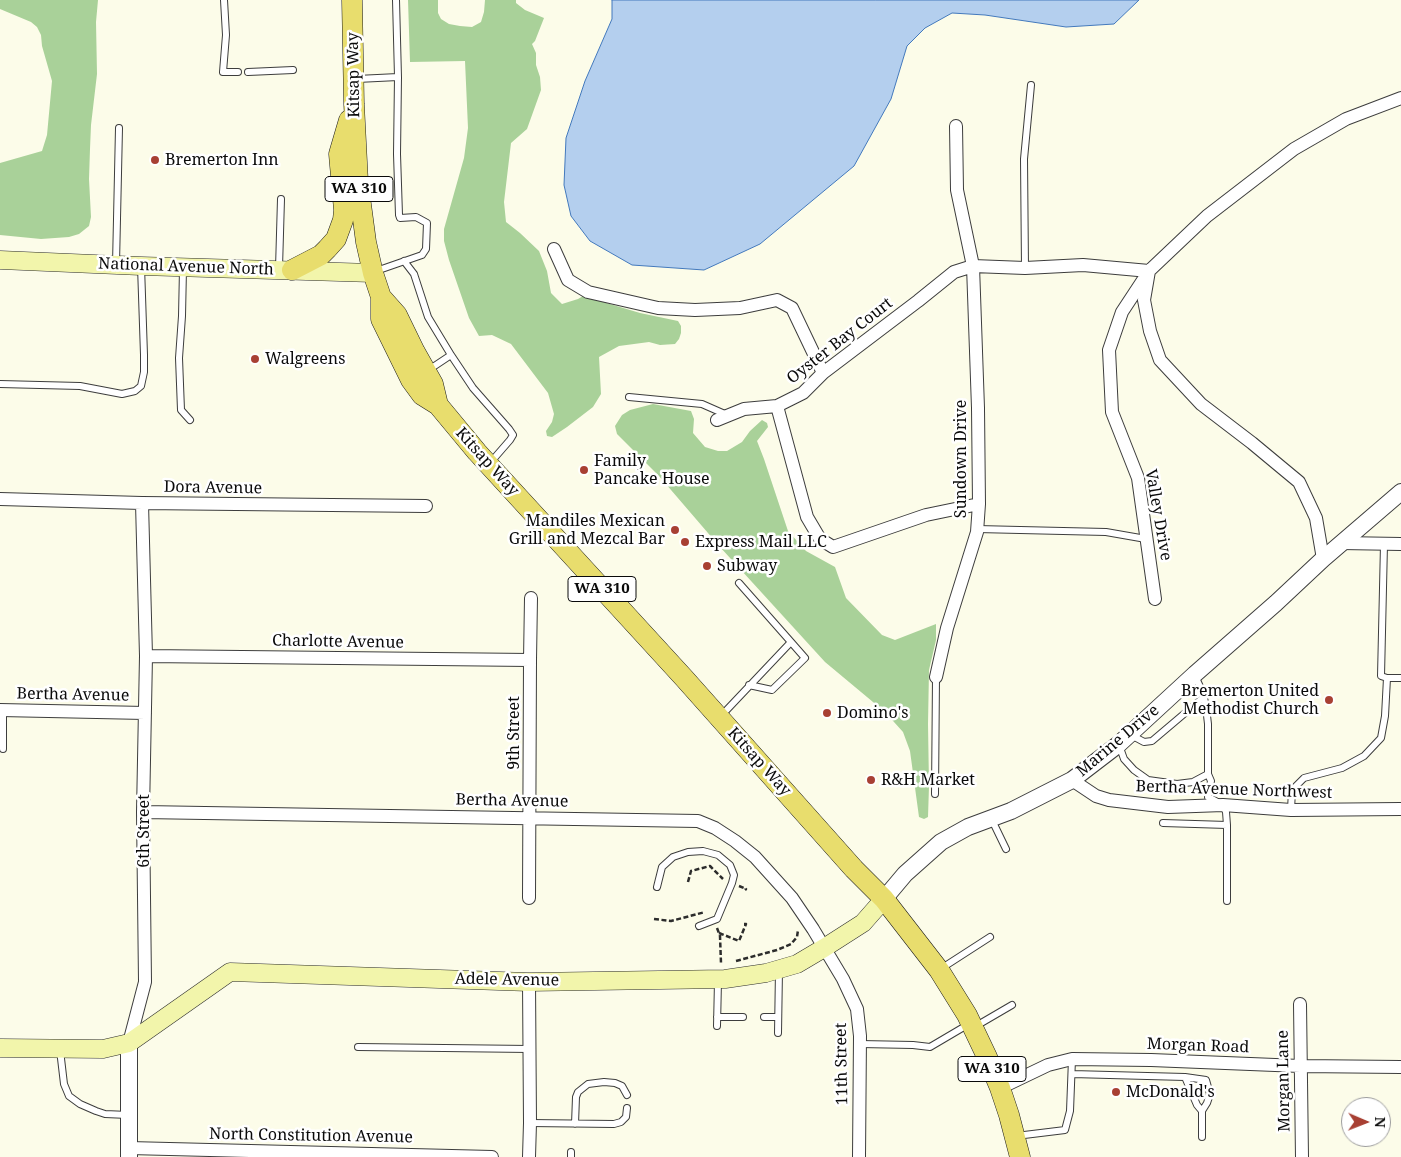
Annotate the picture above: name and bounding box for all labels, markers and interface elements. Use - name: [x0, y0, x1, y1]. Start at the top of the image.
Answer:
- street label: Kitsap Way: [344, 32, 364, 118]
- place label: Bremerton Inn: [165, 150, 279, 170]
- marker: Bremerton Inn: [149, 154, 161, 166]
- road number: WA 310: [325, 176, 393, 202]
- street label: National Avenue North: [98, 254, 274, 280]
- street label: Oyster Bay Court: [783, 294, 897, 388]
- place label: Walgreens: [265, 349, 345, 369]
- marker: Walgreens: [249, 353, 261, 365]
- street label: Sundown Drive: [951, 400, 971, 518]
- street label: Kitsap Way: [451, 424, 523, 500]
- place label: Family Pancake House: [594, 451, 709, 489]
- marker: Family Pancake House: [578, 464, 590, 476]
- street label: Valley Drive: [1141, 468, 1175, 562]
- street label: Dora Avenue: [164, 478, 262, 498]
- place label: Mandiles Mexican Grill and Mezcal Bar: [509, 511, 665, 549]
- marker: Mandiles Mexican Grill and Mezcal Bar: [669, 524, 681, 536]
- place label: Express Mail LLC: [695, 532, 827, 552]
- marker: Express Mail LLC: [679, 536, 691, 548]
- place label: Subway: [717, 556, 777, 576]
- marker: Subway: [701, 560, 713, 572]
- road number: WA 310: [568, 576, 636, 602]
- street label: Charlotte Avenue: [272, 631, 404, 653]
- place label: Bremerton United Methodist Church: [1181, 681, 1319, 719]
- street label: Bertha Avenue: [16, 684, 130, 706]
- marker: Bremerton United Methodist Church: [1323, 694, 1335, 706]
- street label: 9th Street: [504, 696, 524, 770]
- street label: Marine Drive: [1073, 701, 1163, 781]
- place label: Domino's: [837, 703, 908, 723]
- marker: Domino's: [821, 707, 833, 719]
- street label: Kitsap Way: [723, 724, 795, 800]
- place label: R&H Market: [881, 770, 975, 790]
- marker: R&H Market: [865, 774, 877, 786]
- street label: Bertha Avenue Northwest: [1135, 777, 1333, 803]
- street label: Bertha Avenue: [455, 790, 569, 812]
- street label: 6th Street: [134, 794, 154, 868]
- street label: Adele Avenue: [455, 969, 559, 991]
- street label: 11th Street: [832, 1023, 852, 1105]
- street label: Morgan Lane: [1274, 1030, 1294, 1132]
- street label: Morgan Road: [1146, 1035, 1250, 1057]
- road number: WA 310: [958, 1056, 1026, 1082]
- place label: McDonald's: [1126, 1082, 1215, 1102]
- marker: McDonald's: [1110, 1086, 1122, 1098]
- north arrow: [1341, 1097, 1391, 1147]
- text: N: [1371, 1117, 1390, 1128]
- street label: North Constitution Avenue: [209, 1125, 413, 1147]

